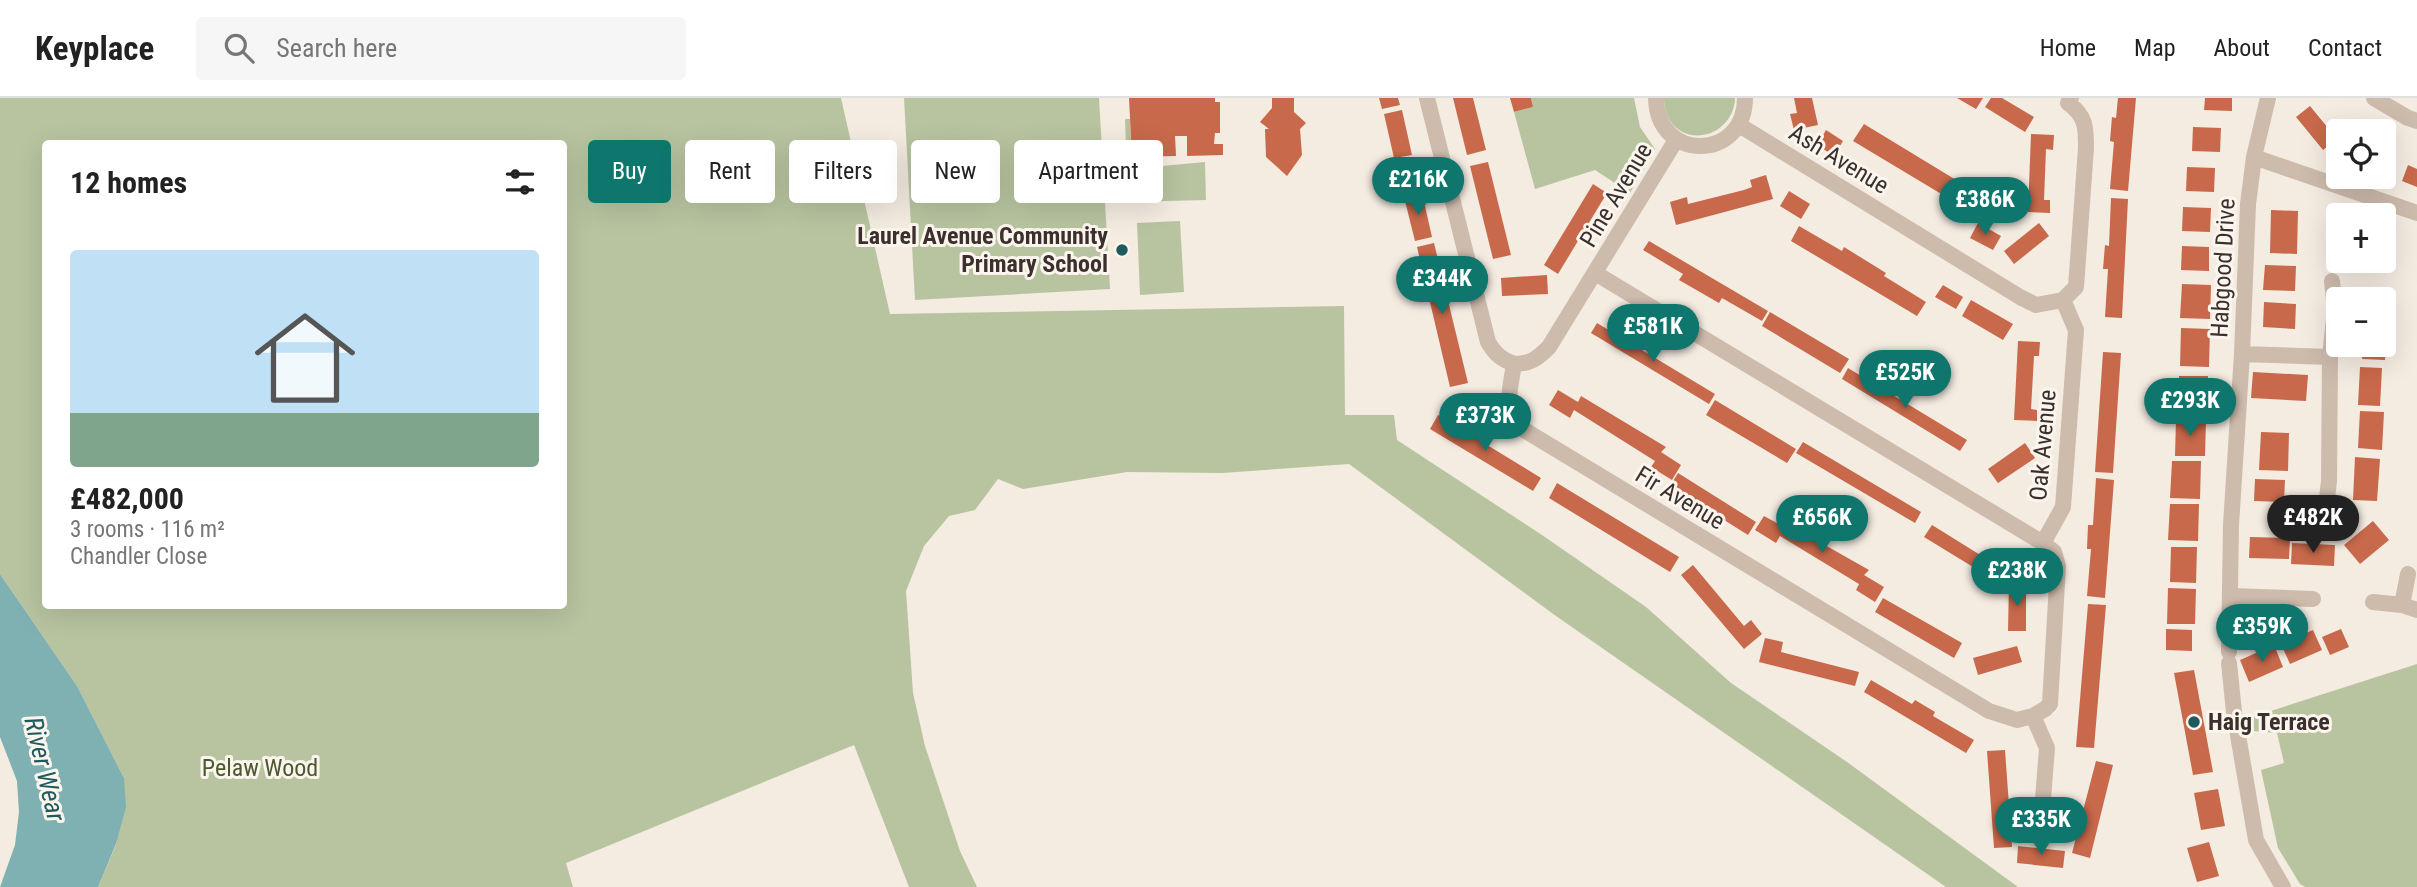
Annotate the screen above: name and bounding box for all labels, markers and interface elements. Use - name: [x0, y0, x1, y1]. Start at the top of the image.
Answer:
- search box: [196, 17, 686, 80]
- text: Keyplace: [35, 29, 154, 68]
- icon: search: [220, 29, 258, 67]
- text: Search here: [276, 33, 397, 63]
- text: Home: [2040, 34, 2096, 62]
- text: Map: [2134, 34, 2176, 62]
- text: About: [2214, 34, 2270, 62]
- text: Contact: [2308, 34, 2382, 62]
- street label: Ash Avenue: [1784, 118, 1894, 200]
- map controls: [2326, 119, 2396, 357]
- button: locate: [2326, 119, 2396, 189]
- street label: Pine Avenue: [1574, 138, 1658, 252]
- chip: Buy: [588, 140, 671, 203]
- chip: Rent: [685, 140, 775, 203]
- chip: Filters: [789, 140, 897, 203]
- chip: New: [911, 140, 1000, 203]
- chip: Apartment: [1014, 140, 1163, 203]
- pin: £216K: [1369, 158, 1467, 217]
- icon: filters: [501, 163, 539, 201]
- text: 12 homes: [70, 165, 187, 200]
- text: £216K: [1388, 166, 1448, 193]
- pin: £386K: [1936, 178, 2034, 237]
- text: £386K: [1955, 186, 2015, 213]
- street label: Habgood Drive: [2205, 198, 2241, 338]
- button: +: [2326, 203, 2396, 273]
- place label: Laurel Avenue Community Primary School: [857, 222, 1108, 278]
- marker: Laurel Avenue Community Primary School: [1114, 242, 1130, 258]
- pin: £344K: [1393, 256, 1491, 316]
- text: £344K: [1412, 265, 1472, 292]
- button: −: [2326, 287, 2396, 357]
- icon: home: [242, 295, 368, 421]
- pin: £581K: [1604, 304, 1702, 364]
- text: £581K: [1623, 313, 1683, 340]
- pin: £525K: [1856, 350, 1954, 410]
- text: £525K: [1875, 359, 1935, 386]
- pin: £293K: [2141, 378, 2239, 438]
- text: £293K: [2160, 387, 2220, 414]
- street label: Oak Avenue: [2024, 388, 2062, 502]
- pin: £373K: [1436, 394, 1534, 453]
- text: £373K: [1455, 402, 1515, 429]
- street label: Fir Avenue: [1630, 461, 1730, 535]
- text: £482,000: [70, 481, 184, 516]
- pin: £656K: [1773, 496, 1871, 555]
- pin: £482K: [2264, 496, 2362, 555]
- text: £656K: [1792, 504, 1852, 531]
- text: £482K: [2283, 504, 2343, 531]
- text: 3 rooms · 116 m²: [70, 516, 225, 543]
- text: Chandler Close: [70, 543, 207, 570]
- pin: £238K: [1968, 548, 2066, 608]
- text: £238K: [1987, 557, 2047, 584]
- pin: £359K: [2213, 604, 2311, 664]
- text: £359K: [2232, 613, 2292, 640]
- place label: Haig Terrace: [2208, 708, 2330, 736]
- water label: River Wear: [19, 714, 72, 825]
- marker: Haig Terrace: [2186, 714, 2202, 730]
- park label: Pelaw Wood: [202, 754, 318, 782]
- pin: £335K: [1992, 798, 2090, 857]
- text: £335K: [2011, 806, 2071, 833]

